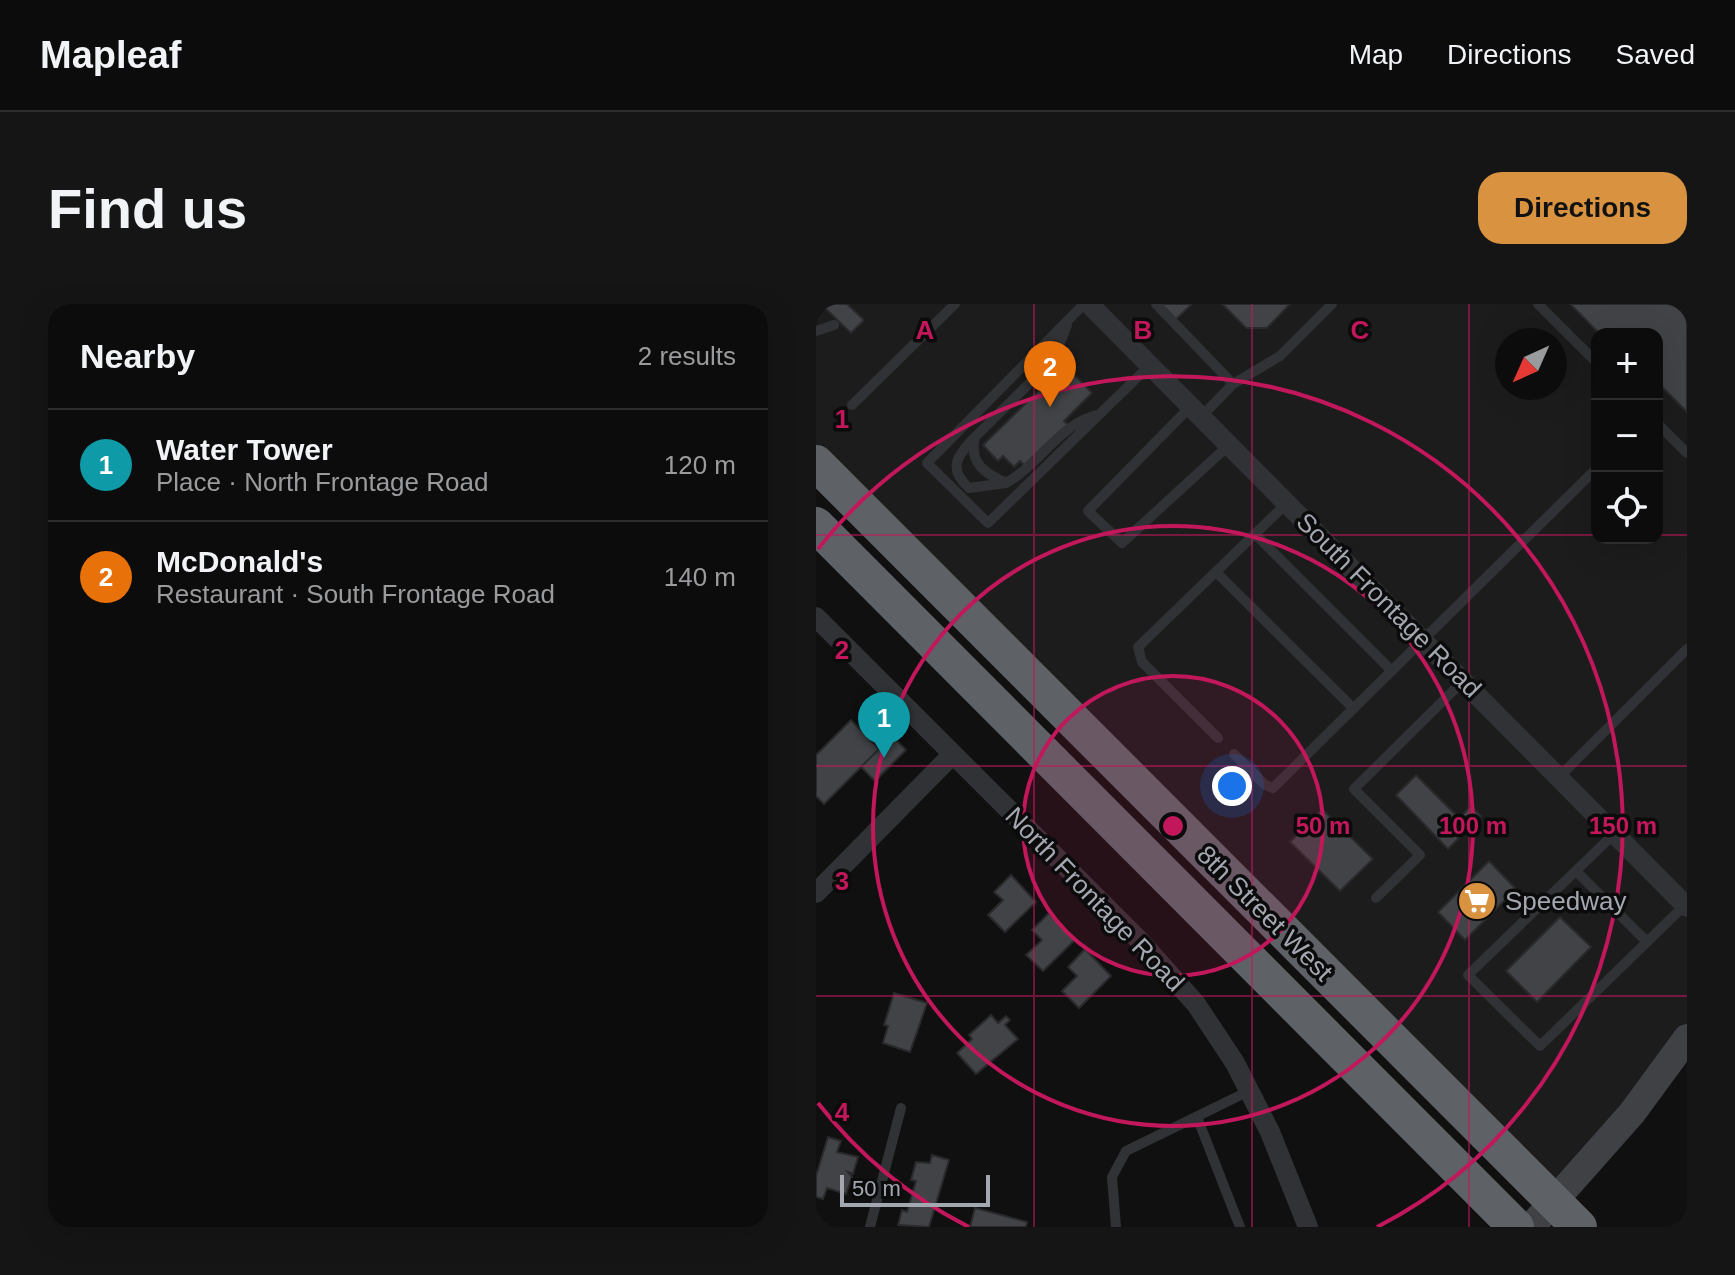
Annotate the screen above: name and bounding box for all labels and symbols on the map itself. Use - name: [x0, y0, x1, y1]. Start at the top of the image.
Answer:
- text: A: [916, 315, 935, 345]
- text: B: [1134, 315, 1152, 345]
- text: C: [1351, 315, 1370, 345]
- north arrow: [1495, 328, 1567, 400]
- pin: 2: [1024, 341, 1076, 407]
- text: 1: [835, 404, 849, 434]
- street label: South Frontage Road: [1290, 506, 1488, 704]
- text: 2: [835, 635, 849, 665]
- pin: 1: [858, 692, 910, 758]
- your location: [1212, 766, 1252, 806]
- street label: North Frontage Road: [999, 801, 1191, 997]
- centre of rings: [1159, 812, 1187, 840]
- text: 50 m: [1296, 812, 1350, 839]
- text: 100 m: [1439, 812, 1507, 839]
- text: 150 m: [1589, 812, 1657, 839]
- street label: 8th Street West: [1191, 839, 1339, 987]
- text: 3: [835, 866, 849, 896]
- supermarket icon: Speedway: [1456, 880, 1498, 922]
- place label: Speedway: [1505, 886, 1626, 916]
- text: 4: [835, 1097, 850, 1127]
- scale bar: [840, 1171, 990, 1207]

